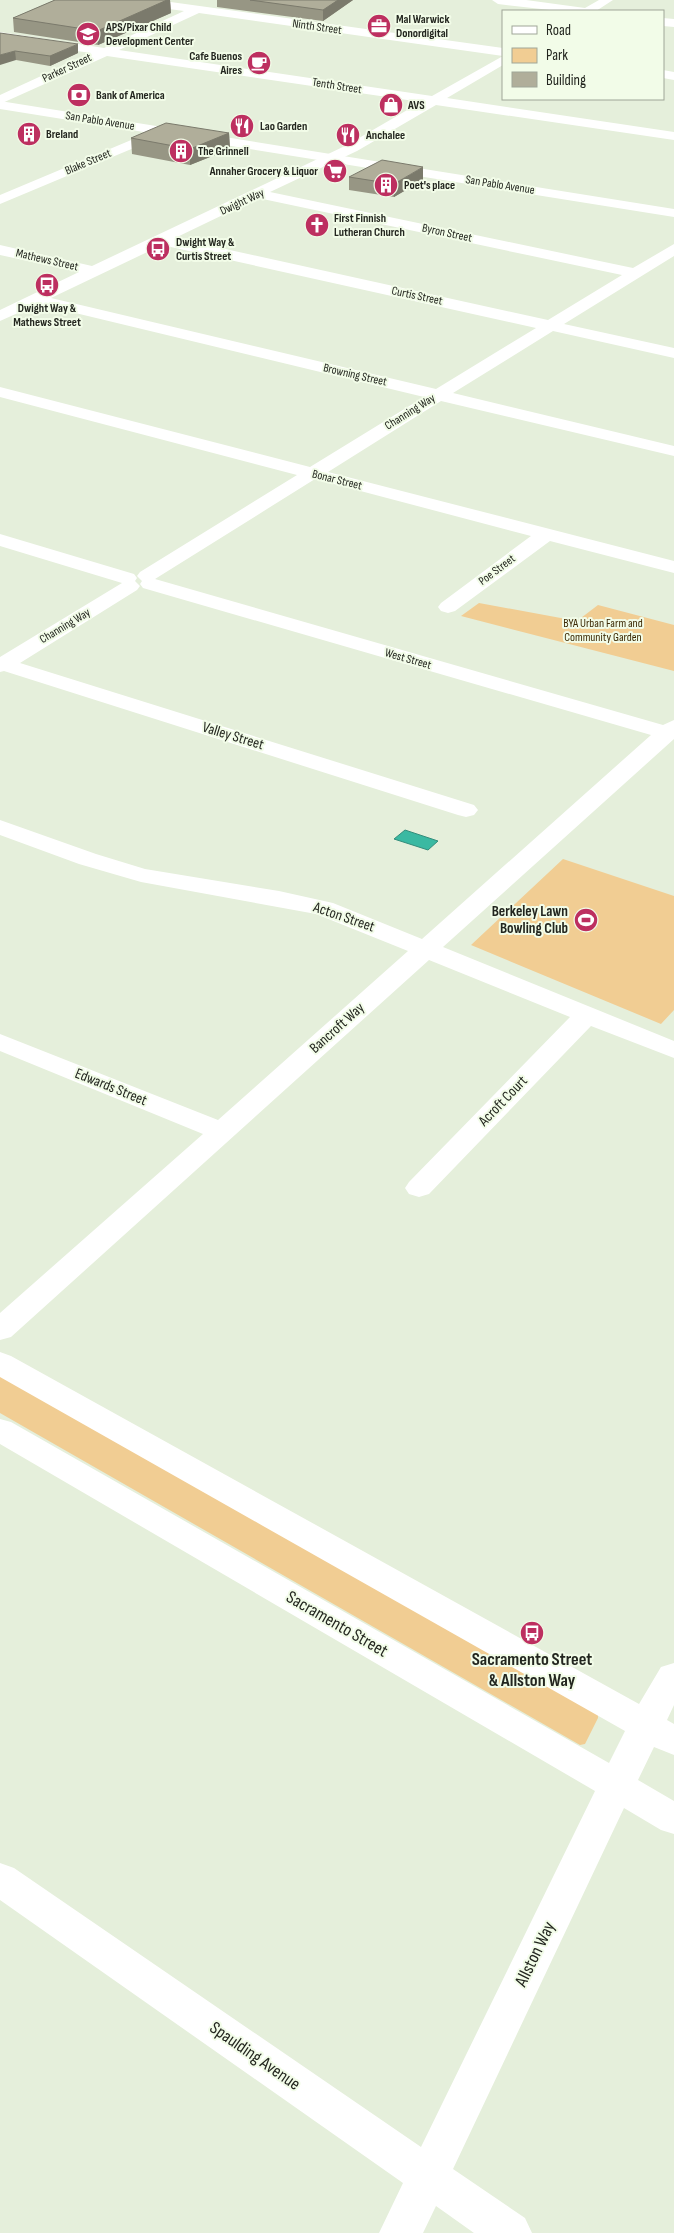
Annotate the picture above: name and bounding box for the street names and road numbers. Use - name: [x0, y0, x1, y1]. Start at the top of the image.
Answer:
- street label: Ninth Street: [291, 16, 343, 38]
- street label: Parker Street: [40, 50, 94, 86]
- street label: Tenth Street: [311, 75, 363, 97]
- street label: San Pablo Avenue: [64, 108, 136, 134]
- street label: Blake Street: [63, 145, 114, 178]
- street label: San Pablo Avenue: [464, 172, 536, 198]
- street label: Dwight Way: [217, 185, 267, 219]
- street label: Byron Street: [421, 220, 474, 246]
- street label: Mathews Street: [14, 246, 80, 275]
- street label: Curtis Street: [390, 283, 444, 309]
- street label: Browning Street: [322, 360, 389, 390]
- street label: Channing Way: [382, 390, 438, 433]
- street label: Bonar Street: [311, 467, 364, 493]
- street label: Poe Street: [476, 551, 519, 589]
- street label: Channing Way: [37, 605, 93, 647]
- street label: West Street: [383, 645, 433, 673]
- street label: Valley Street: [200, 718, 266, 754]
- street label: Acton Street: [310, 897, 378, 936]
- street label: Bancroft Way: [306, 998, 368, 1058]
- street label: Edwards Street: [72, 1064, 150, 1110]
- street label: Acroft Court: [474, 1072, 532, 1131]
- street label: Sacramento Street: [282, 1586, 392, 1662]
- street label: Allston Way: [510, 1918, 560, 1991]
- street label: Spaulding Avenue: [206, 2017, 304, 2095]

